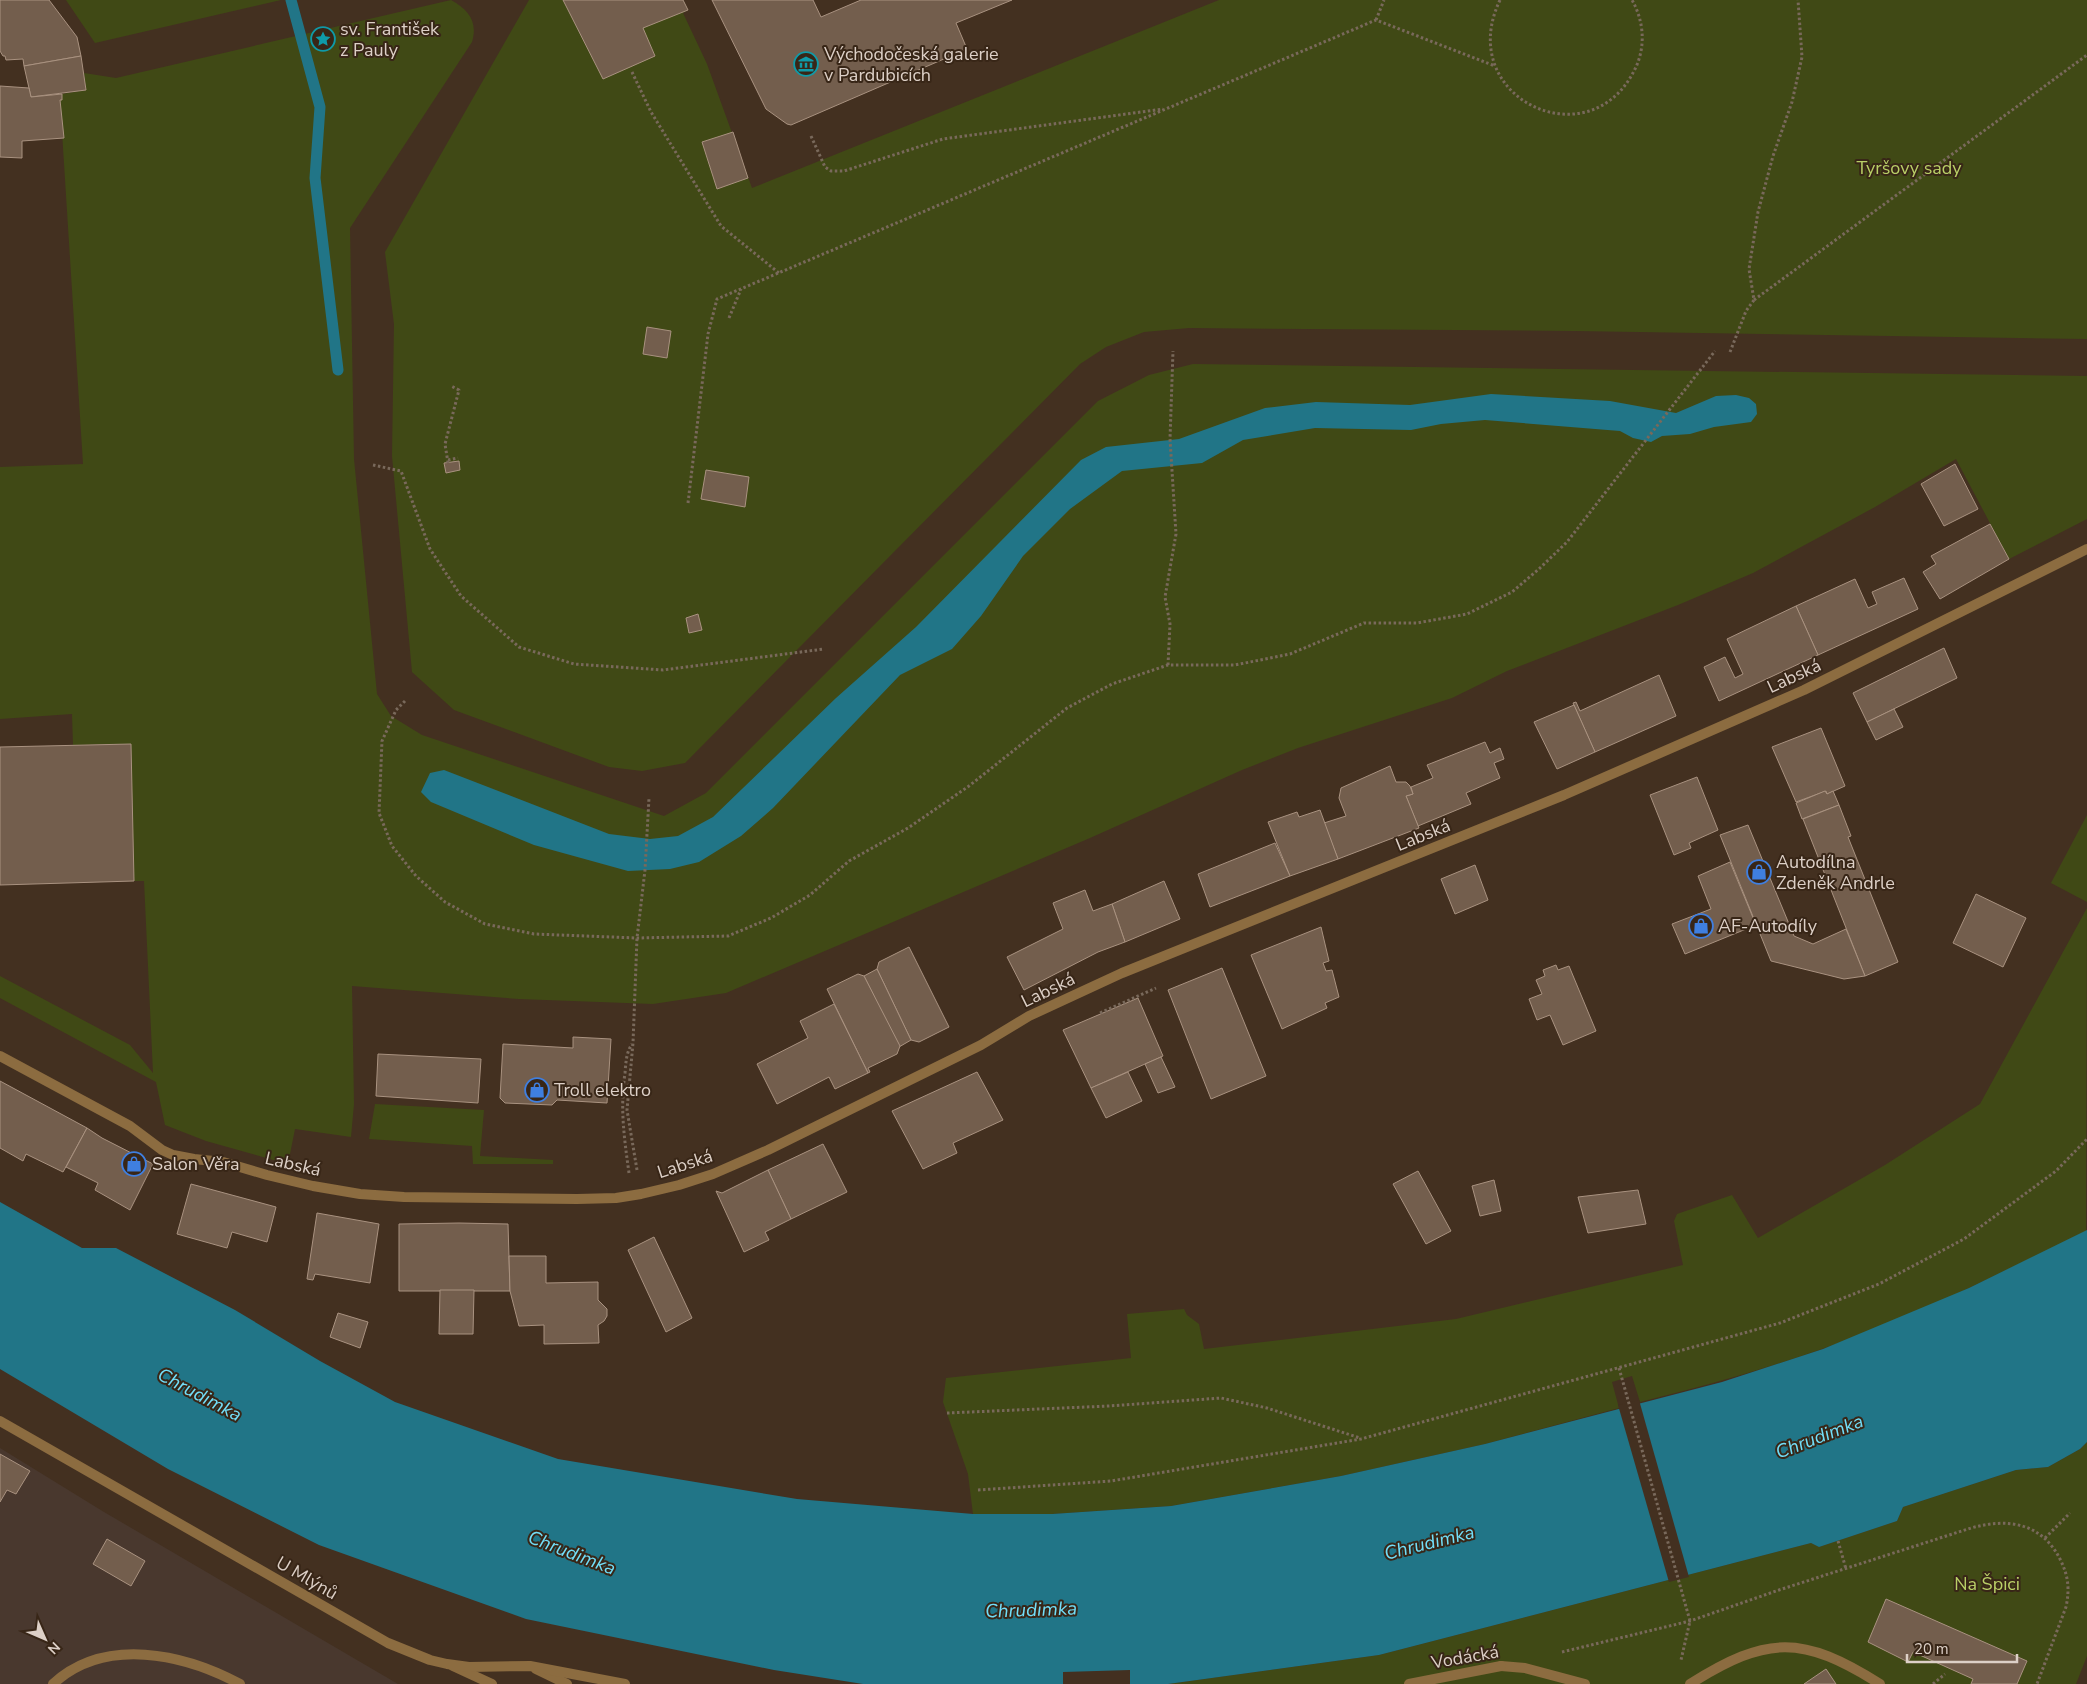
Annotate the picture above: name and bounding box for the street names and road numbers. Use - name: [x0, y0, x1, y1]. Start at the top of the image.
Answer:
- street label: Labská: [1763, 653, 1825, 699]
- street label: Labská: [1392, 813, 1454, 857]
- street label: Labská: [1017, 967, 1079, 1013]
- street label: Labská: [654, 1144, 716, 1184]
- street label: Labská: [263, 1146, 323, 1182]
- street label: U Mlýnů: [272, 1551, 342, 1605]
- street label: Vodácká: [1428, 1639, 1501, 1675]

